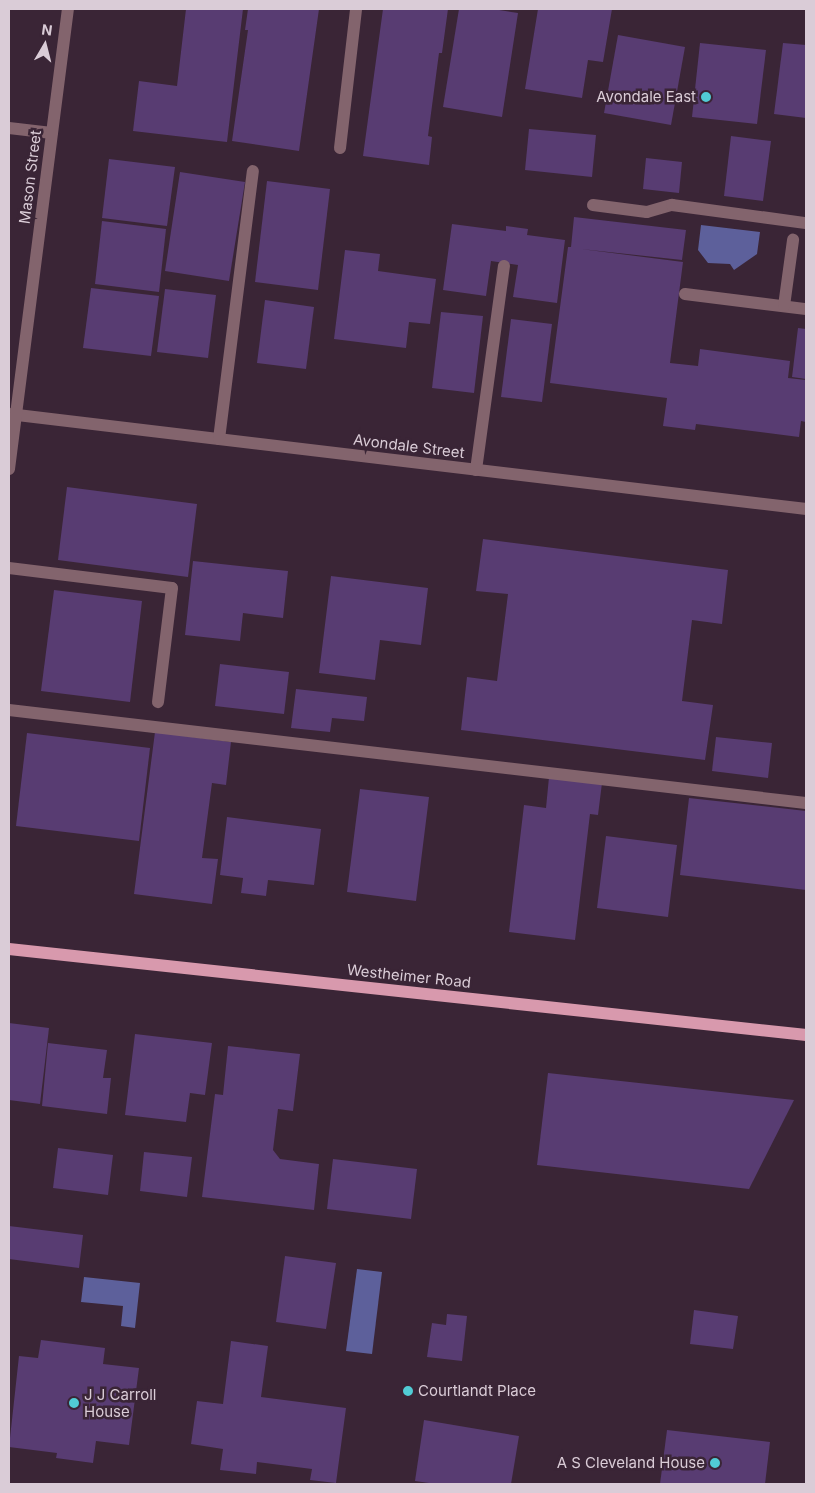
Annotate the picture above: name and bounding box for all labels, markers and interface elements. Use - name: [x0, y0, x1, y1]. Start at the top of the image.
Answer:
- north arrow: [20, 20, 70, 70]
- text: N: [41, 20, 54, 39]
- place label: Avondale East: [596, 88, 696, 106]
- marker: Avondale East: [700, 91, 712, 103]
- street label: Mason Street: [15, 129, 45, 225]
- street label: Avondale Street: [352, 430, 466, 462]
- street label: Westheimer Road: [346, 961, 472, 991]
- place label: Courtlandt Place: [418, 1382, 536, 1400]
- place label: J J Carroll House: [84, 1385, 156, 1420]
- marker: Courtlandt Place: [402, 1385, 414, 1397]
- marker: J J Carroll House: [68, 1397, 80, 1409]
- place label: A S Cleveland House: [557, 1454, 705, 1472]
- marker: A S Cleveland House: [709, 1457, 721, 1469]

